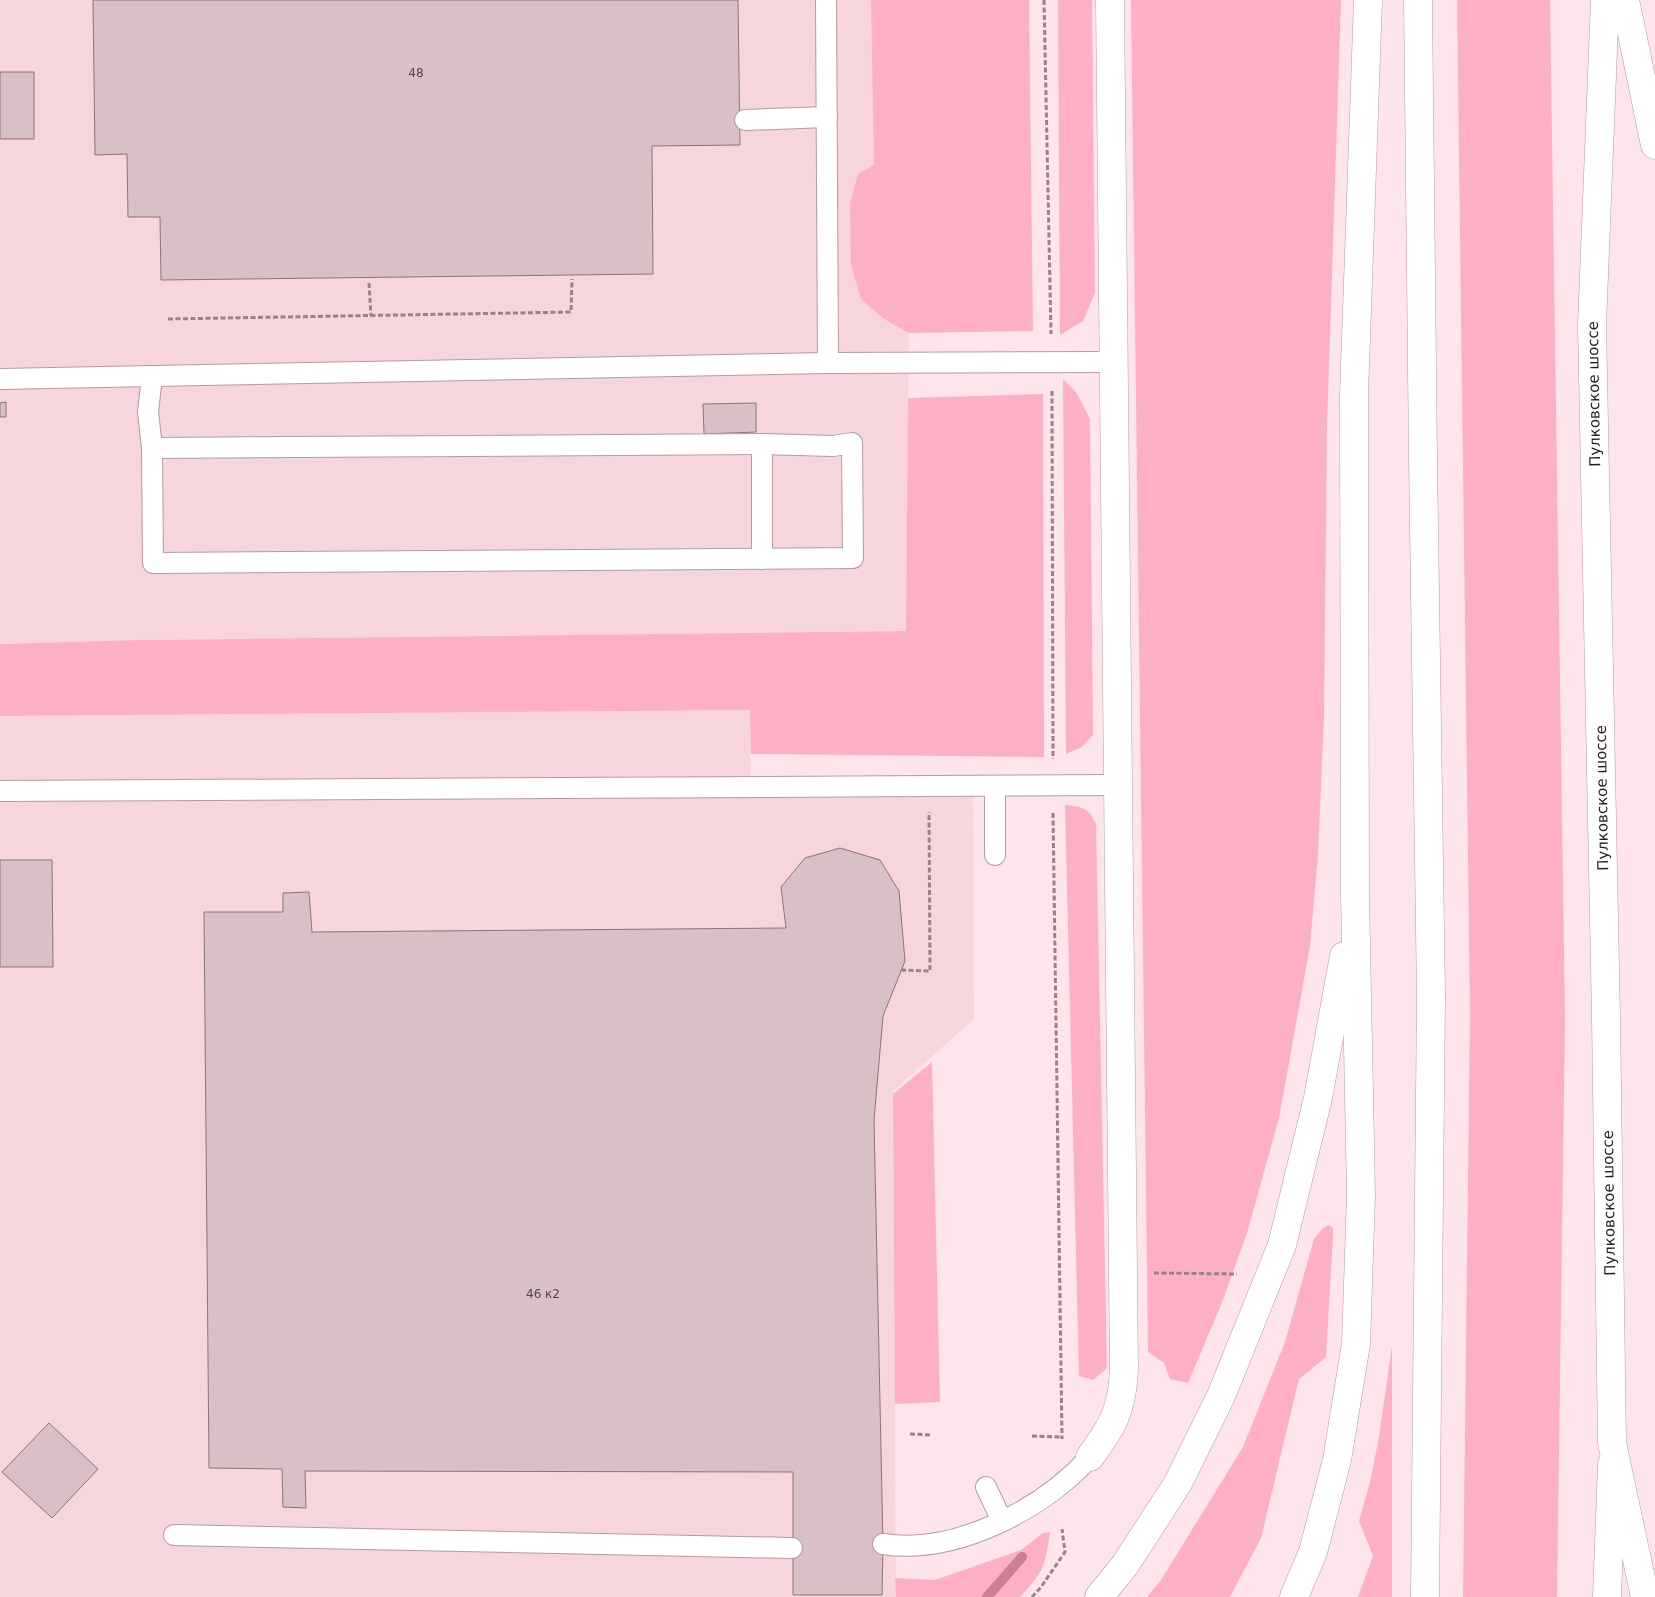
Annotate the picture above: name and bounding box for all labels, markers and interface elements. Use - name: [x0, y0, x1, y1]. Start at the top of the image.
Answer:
- house number: 48: [408, 66, 424, 80]
- street label: Пулковское шоссе: [1584, 321, 1604, 467]
- street label: Пулковское шоссе: [1592, 725, 1612, 871]
- street label: Пулковское шоссе: [1599, 1130, 1619, 1276]
- house number: 46 к2: [526, 1287, 560, 1301]

